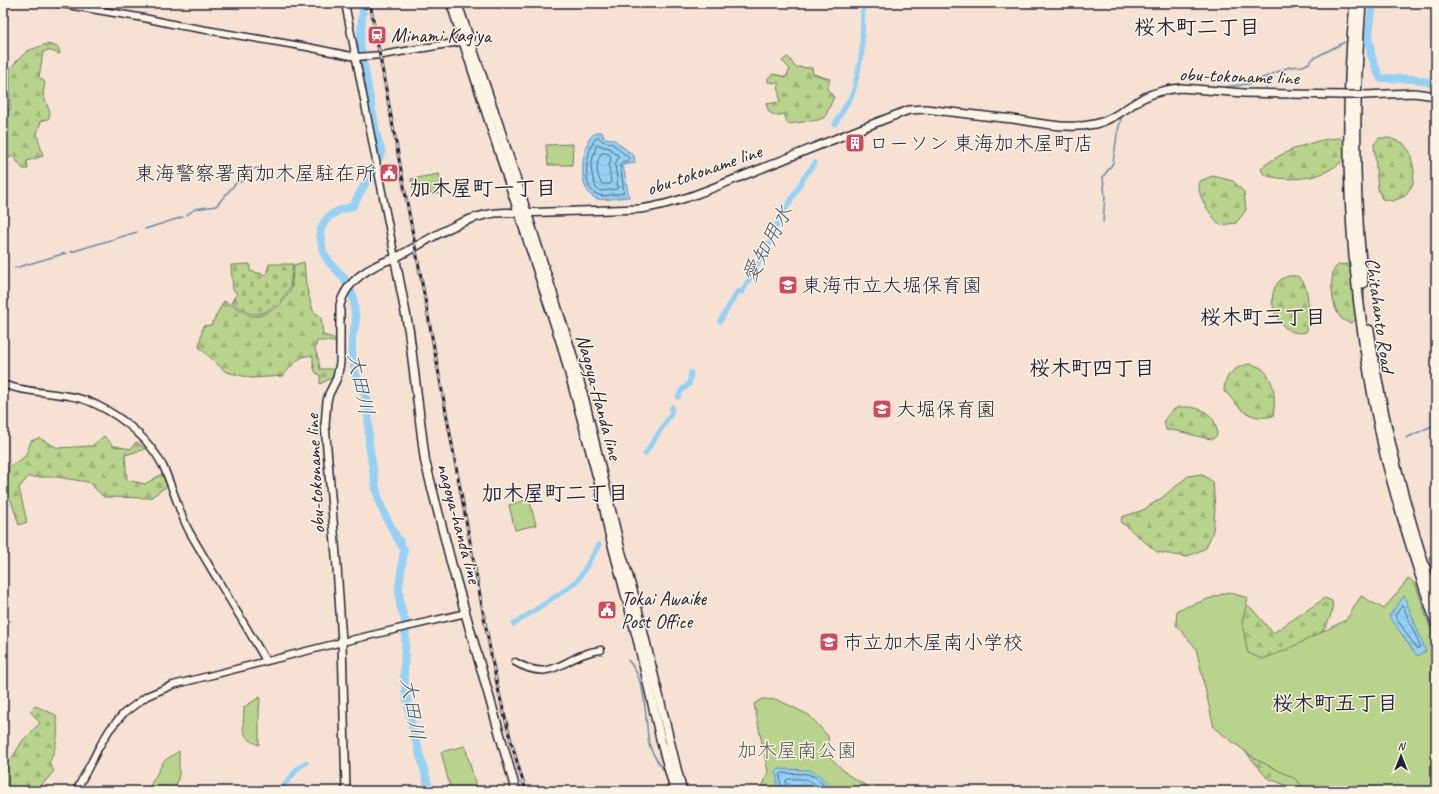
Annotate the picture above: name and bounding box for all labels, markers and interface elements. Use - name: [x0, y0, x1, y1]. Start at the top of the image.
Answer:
- district label: 桜木町二丁目: [1134, 14, 1260, 40]
- place label: Minami Kagiya: [391, 23, 493, 48]
- station icon: Minami Kagiya: [366, 24, 388, 46]
- street label: obu-tokoname line: [1179, 61, 1301, 91]
- place label: ローソン 東海加木屋町店: [869, 131, 1094, 156]
- building icon: ローソン 東海加木屋町店: [844, 132, 866, 154]
- street label: obu-tokoname line: [643, 138, 766, 201]
- place label: 東海警察署南加木屋駐在所: [135, 161, 375, 186]
- public building icon: 東海警察署南加木屋駐在所: [378, 162, 400, 184]
- district label: 加木屋町一丁目: [410, 175, 557, 201]
- water label: 愛知用水: [736, 201, 798, 287]
- street label: Chitahanto Road: [1360, 256, 1401, 377]
- place label: 東海市立大堀保育園: [802, 273, 982, 298]
- school or university icon: 東海市立大堀保育園: [777, 274, 799, 296]
- district label: 桜木町三丁目: [1200, 304, 1326, 330]
- street label: Nagoya-Handa line: [570, 332, 628, 464]
- water label: 大田川: [342, 351, 380, 417]
- district label: 桜木町四丁目: [1029, 355, 1155, 381]
- place label: 大堀保育園: [896, 397, 996, 422]
- school or university icon: 大堀保育園: [871, 398, 893, 420]
- street label: obu-tokoname line: [299, 412, 331, 535]
- street label: nagoya-handa line: [431, 460, 487, 587]
- district label: 加木屋町二丁目: [482, 480, 629, 506]
- place label: Tokai Awaike Post Office: [621, 586, 707, 634]
- public building icon: Tokai Awaike Post Office: [596, 599, 618, 621]
- place label: 市立加木屋南小学校: [843, 630, 1023, 655]
- school or university icon: 市立加木屋南小学校: [818, 631, 840, 653]
- water label: 大田川: [395, 676, 431, 742]
- district label: 桜木町五丁目: [1272, 690, 1398, 716]
- north arrow: [1381, 736, 1421, 776]
- park label: 加木屋南公園: [737, 738, 857, 763]
- text: N: [1398, 739, 1407, 753]

